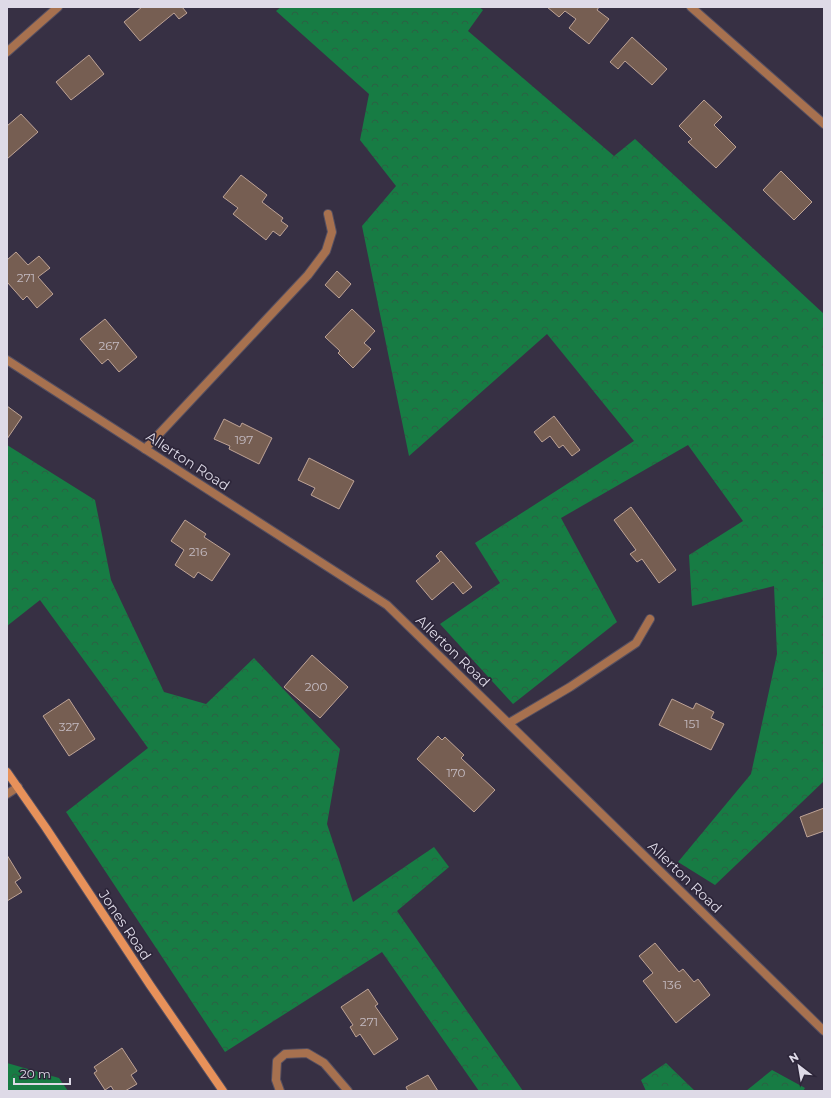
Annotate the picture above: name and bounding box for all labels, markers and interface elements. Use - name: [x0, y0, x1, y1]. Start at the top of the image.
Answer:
- house number: 271: [17, 270, 35, 285]
- house number: 267: [98, 338, 120, 353]
- street label: Allerton Road: [143, 427, 233, 495]
- house number: 197: [235, 432, 253, 447]
- house number: 216: [189, 544, 207, 559]
- street label: Allerton Road: [412, 611, 494, 691]
- house number: 200: [305, 679, 327, 694]
- house number: 151: [684, 716, 700, 731]
- house number: 327: [59, 719, 79, 734]
- house number: 170: [446, 765, 466, 780]
- street label: Allerton Road: [644, 837, 726, 917]
- street label: Jones Road: [94, 886, 155, 964]
- house number: 136: [663, 977, 681, 992]
- house number: 271: [360, 1014, 378, 1029]
- north arrow: [779, 1046, 819, 1086]
- text: N: [786, 1049, 801, 1066]
- scale bar: [14, 1060, 70, 1086]
- text: 20 m: [20, 1066, 51, 1081]

